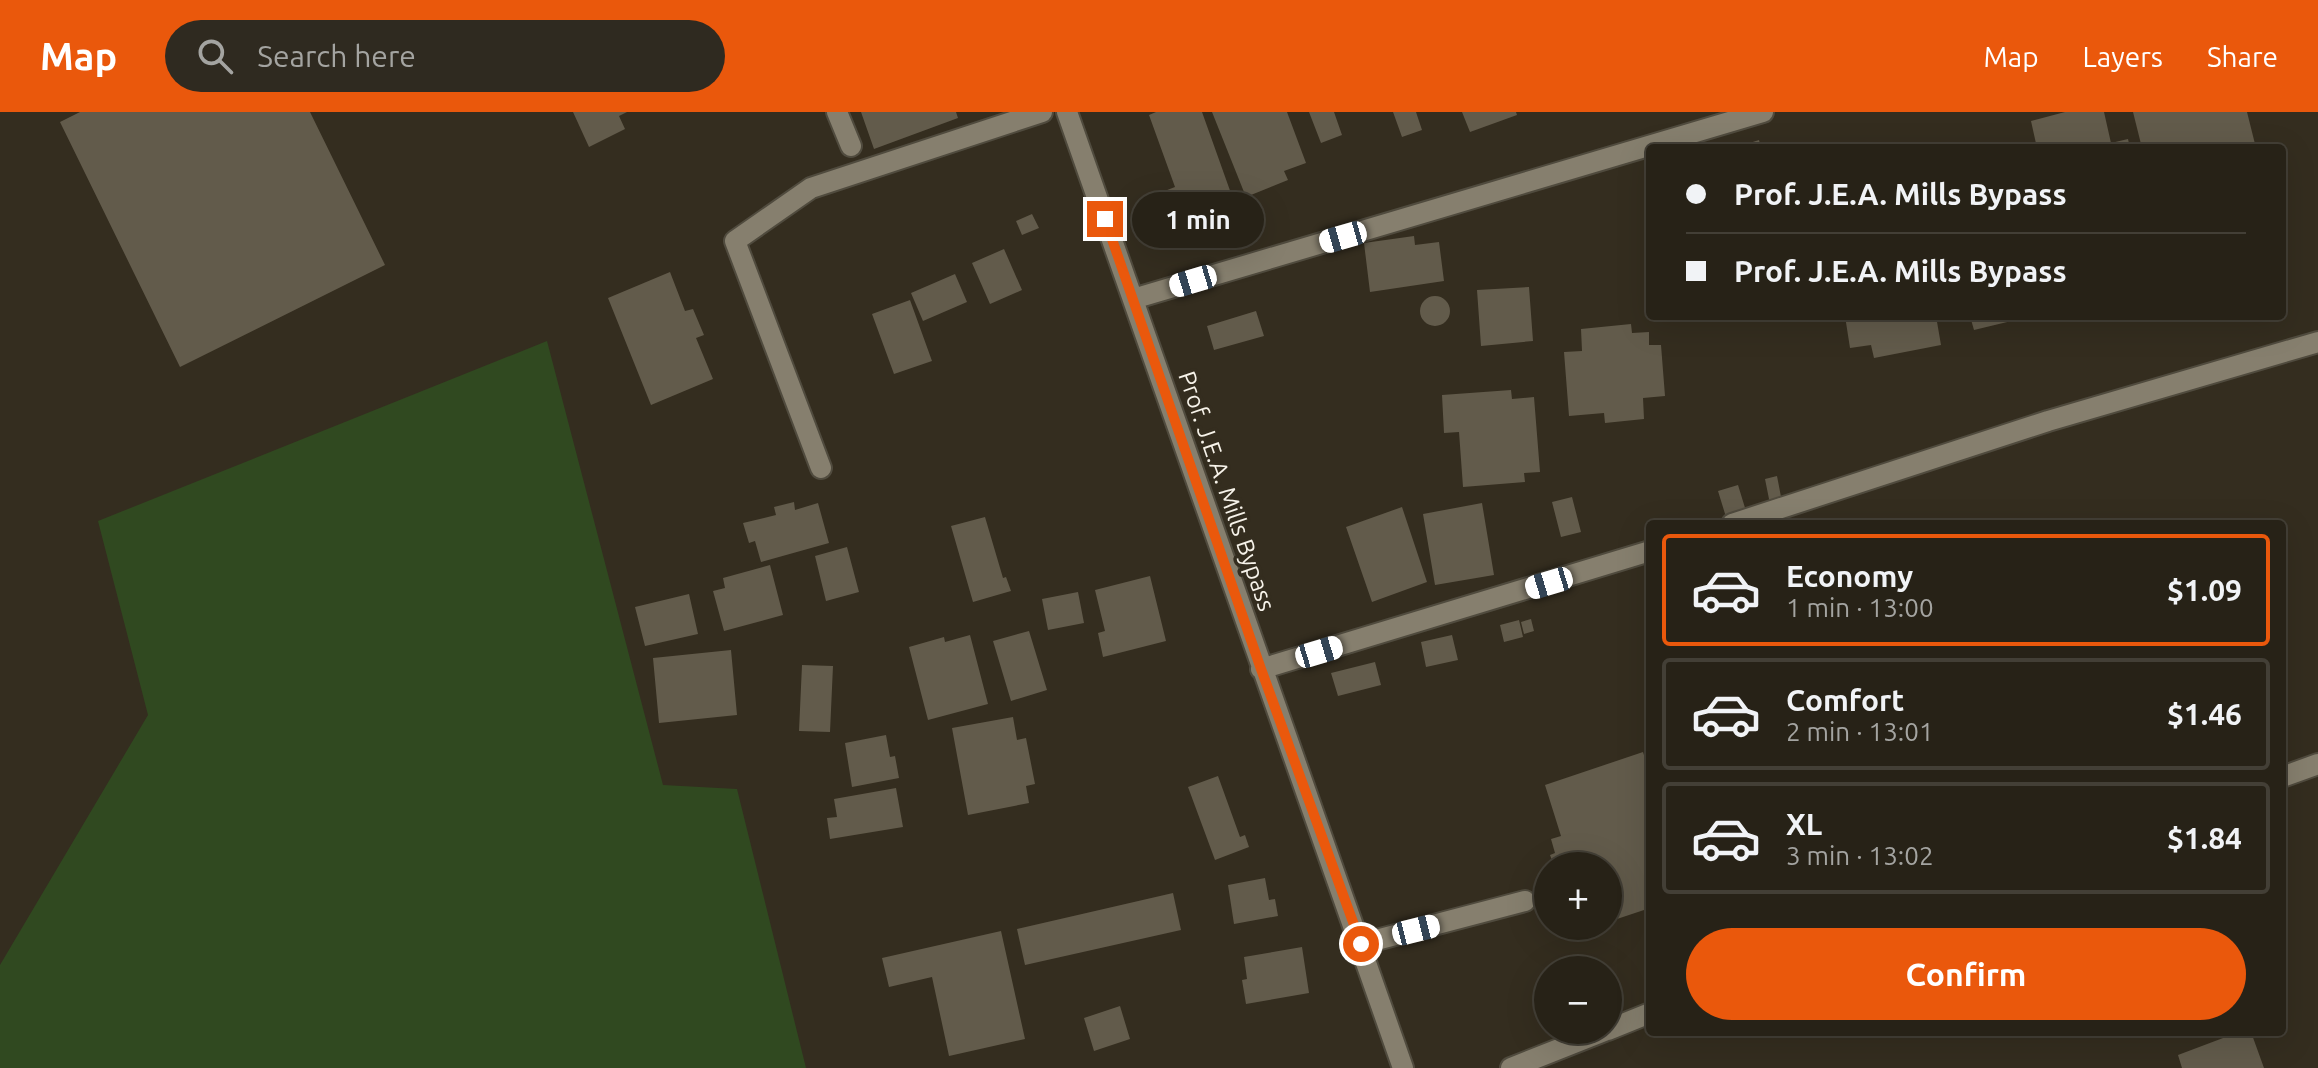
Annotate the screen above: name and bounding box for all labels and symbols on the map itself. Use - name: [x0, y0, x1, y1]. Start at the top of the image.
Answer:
- callout: 1 min: [1133, 191, 1265, 247]
- route end: [1087, 201, 1123, 237]
- car: [1317, 219, 1369, 255]
- car: [1167, 263, 1219, 299]
- street label: Prof. J.E.A. Mills Bypass: [1173, 368, 1281, 614]
- car: [1523, 565, 1575, 601]
- car: [1293, 634, 1345, 670]
- car: [1390, 913, 1442, 947]
- route start: [1343, 926, 1379, 962]

